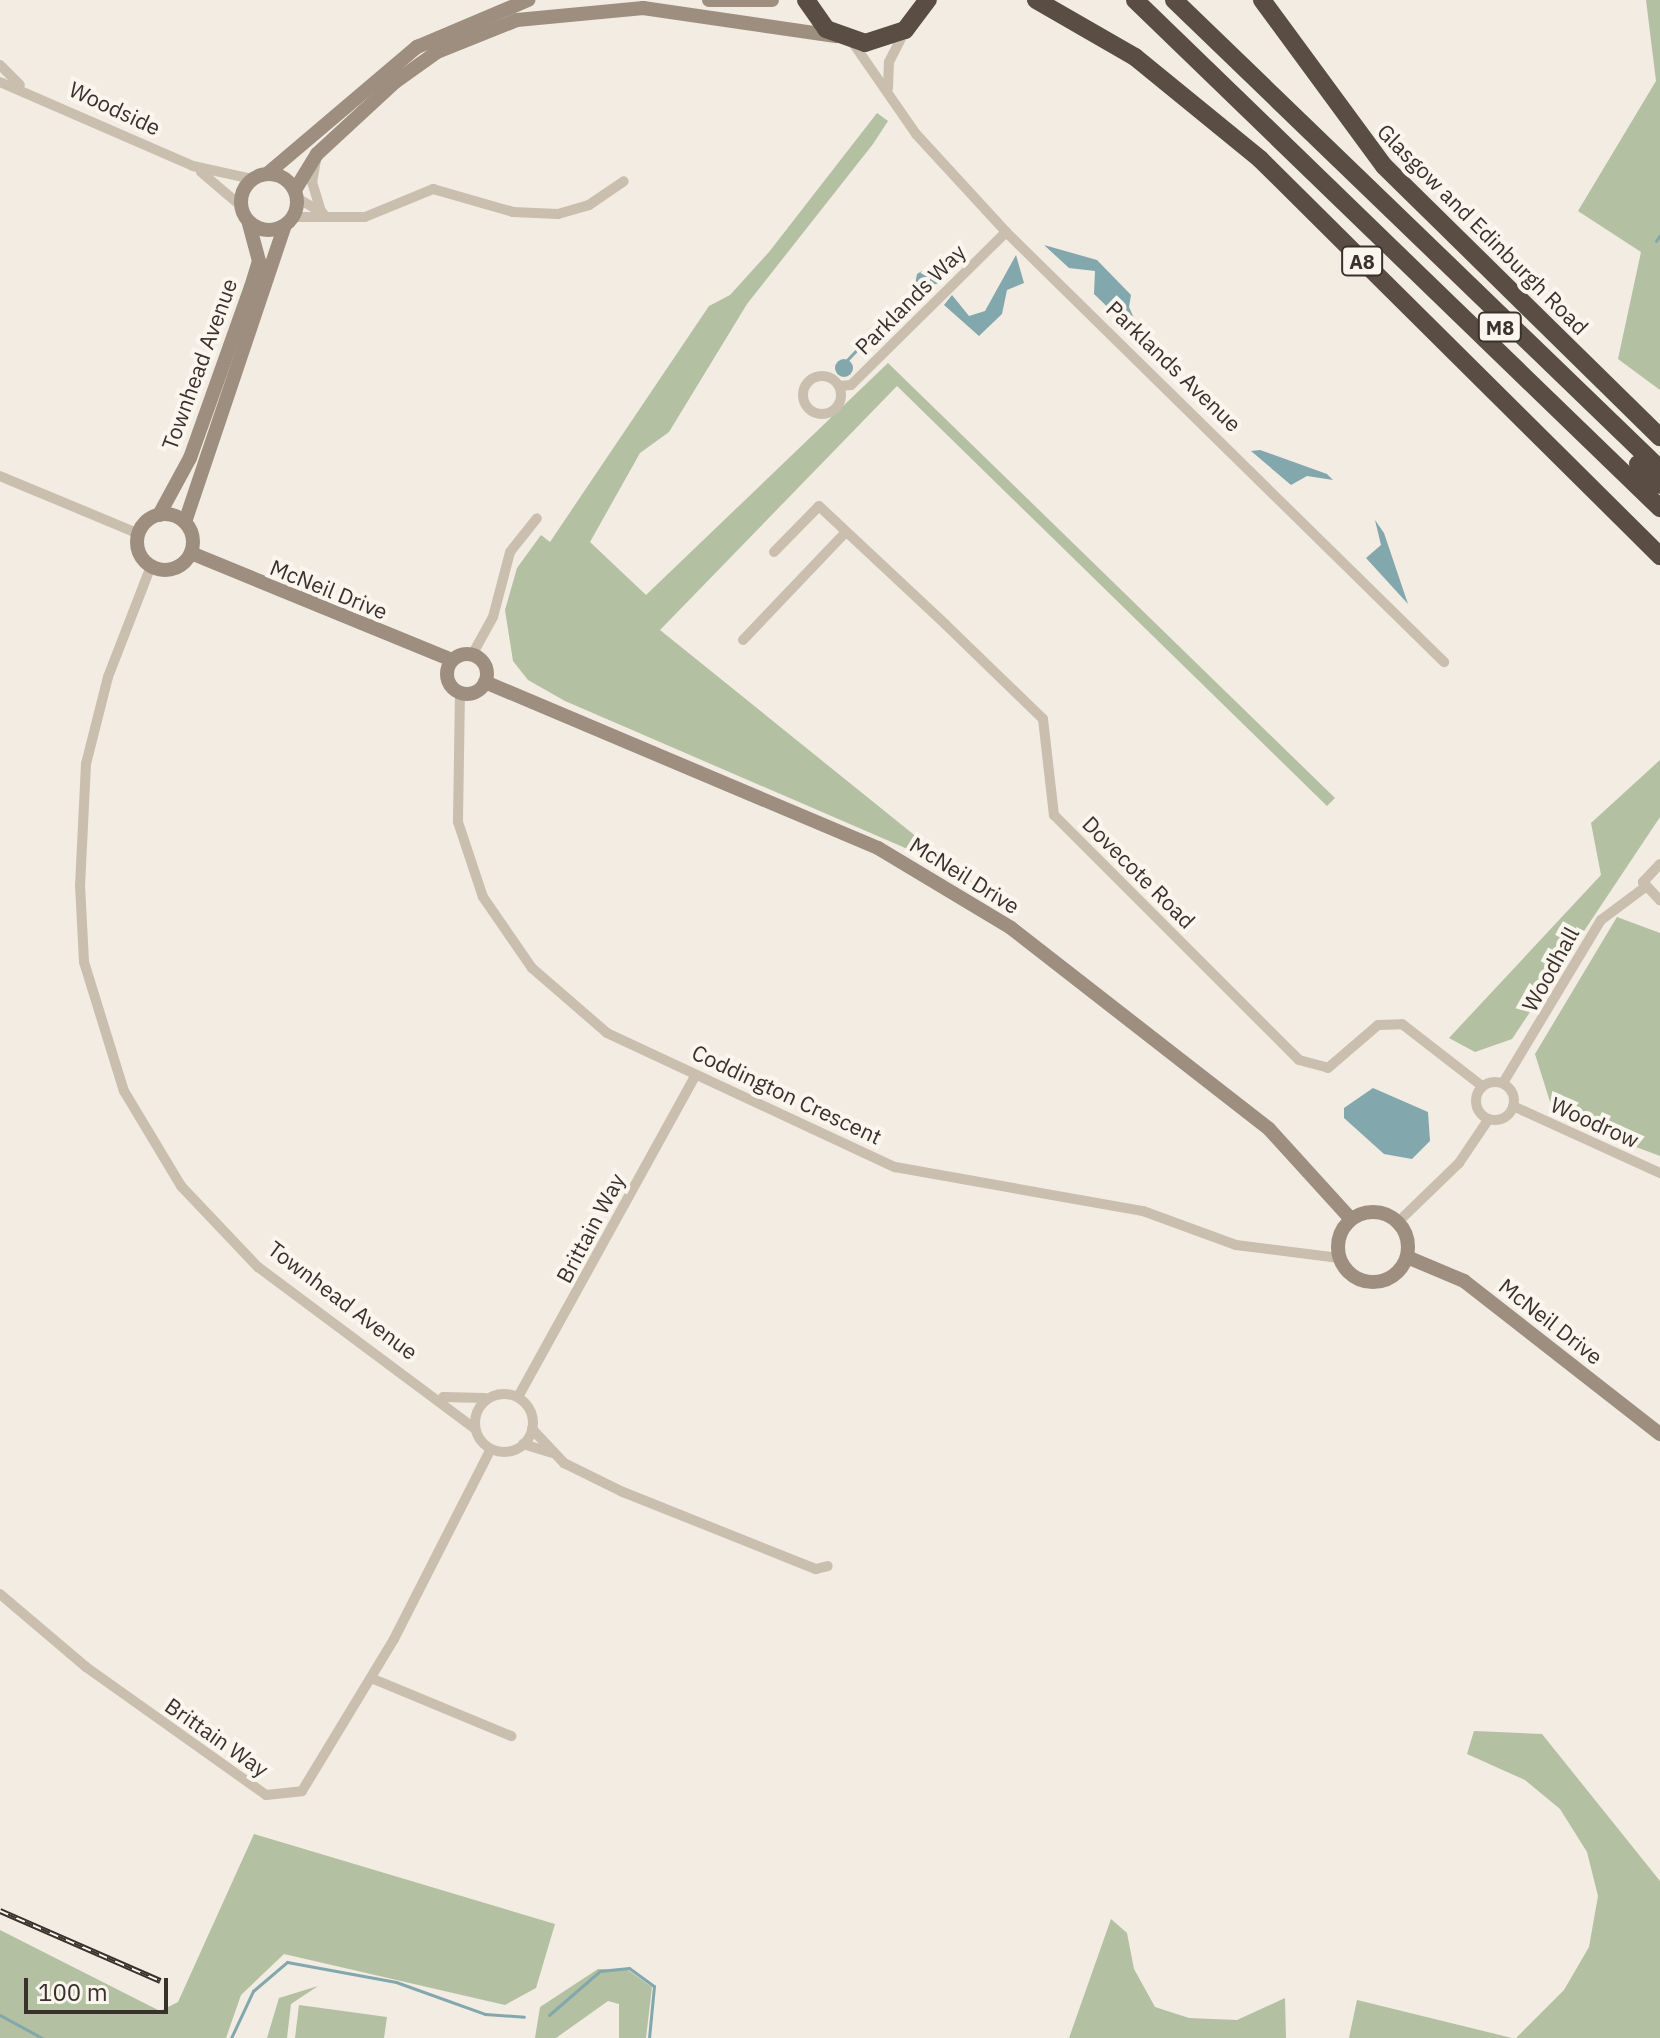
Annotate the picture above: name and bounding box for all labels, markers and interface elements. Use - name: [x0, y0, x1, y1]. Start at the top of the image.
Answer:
- street label: Woodside: [65, 75, 165, 141]
- street label: Glasgow and Edinburgh Road: [1372, 118, 1594, 340]
- street label: Parklands Way: [849, 238, 971, 360]
- road number: A8: [1340, 245, 1384, 277]
- street label: Townhead Avenue: [156, 275, 242, 453]
- street label: Parklands Avenue: [1101, 295, 1247, 437]
- road number: M8: [1476, 311, 1524, 343]
- street label: McNeil Drive: [266, 553, 392, 625]
- street label: Dovecote Road: [1077, 810, 1201, 934]
- street label: McNeil Drive: [905, 831, 1025, 919]
- street label: Woodhall: [1516, 922, 1584, 1016]
- street label: Coddington Crescent: [688, 1038, 886, 1150]
- street label: Woodrow: [1547, 1091, 1643, 1153]
- street label: Brittain Way: [550, 1169, 630, 1287]
- street label: Townhead Avenue: [263, 1235, 423, 1365]
- street label: McNeil Drive: [1494, 1272, 1608, 1370]
- street label: Brittain Way: [160, 1692, 274, 1782]
- scale bar: [28, 1962, 172, 2012]
- text: 100 m: [38, 1976, 108, 2008]

